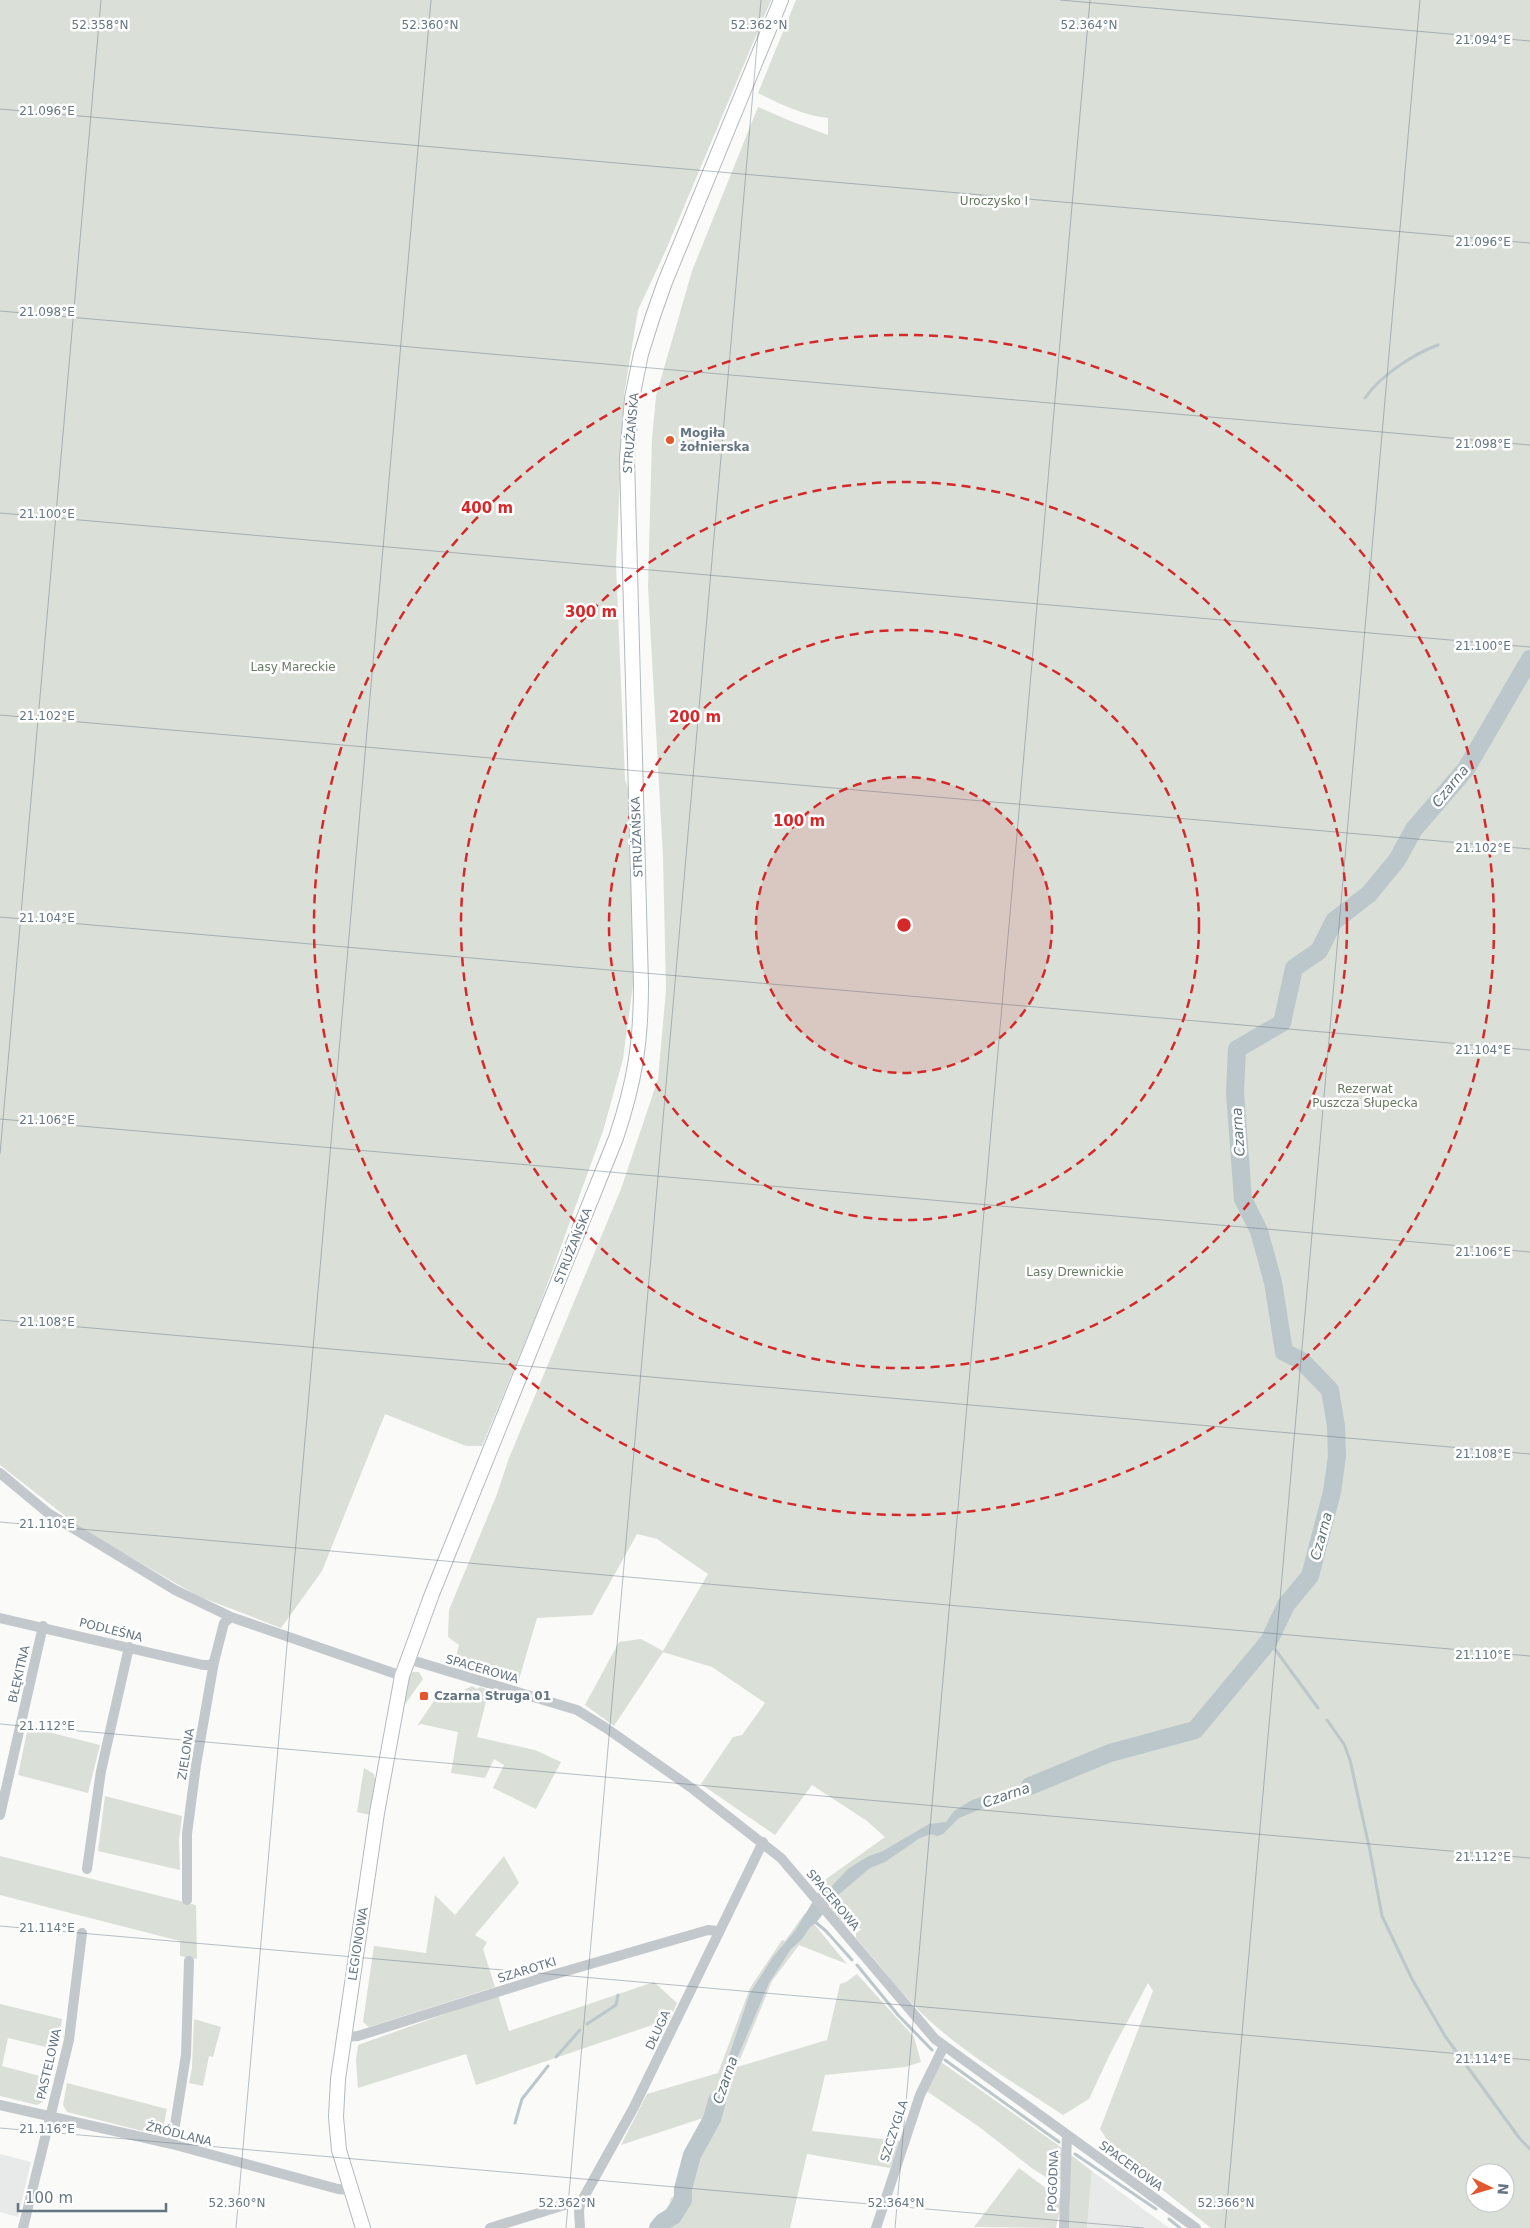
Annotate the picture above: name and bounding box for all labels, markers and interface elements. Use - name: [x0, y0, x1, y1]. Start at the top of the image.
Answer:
- text: 52.358°N: [72, 18, 128, 32]
- text: 52.360°N: [402, 18, 458, 32]
- text: 52.362°N: [731, 18, 787, 32]
- text: 52.364°N: [1061, 18, 1117, 32]
- text: 21.094°E: [1455, 33, 1511, 47]
- text: 21.096°E: [19, 104, 75, 118]
- park label: Uroczysko I: [960, 194, 1028, 208]
- text: 21.096°E: [1455, 235, 1511, 249]
- text: 21.098°E: [19, 305, 75, 319]
- street label: STRUŻAŃSKA: [620, 391, 642, 474]
- place label: Mogiła żołnierska: [680, 426, 750, 454]
- marker: Mogiła żołnierska: [664, 434, 676, 446]
- text: 21.098°E: [1455, 437, 1511, 451]
- text: 400 m: [461, 499, 513, 517]
- text: 21.100°E: [19, 507, 75, 521]
- text: 300 m: [565, 603, 617, 621]
- text: 21.100°E: [1455, 639, 1511, 653]
- park label: Lasy Mareckie: [250, 660, 336, 674]
- text: 200 m: [669, 708, 721, 726]
- text: 21.102°E: [19, 709, 75, 723]
- water label: Czarna: [1428, 762, 1472, 810]
- street label: STRUŻAŃSKA: [628, 796, 645, 878]
- text: 100 m: [773, 812, 825, 830]
- text: 21.102°E: [1455, 841, 1511, 855]
- text: 21.104°E: [19, 911, 75, 925]
- centre of rings: [895, 916, 913, 934]
- text: 21.104°E: [1455, 1043, 1511, 1057]
- park label: Rezerwat Puszcza Słupecka: [1312, 1082, 1418, 1110]
- water label: Czarna: [1228, 1107, 1248, 1157]
- text: 21.106°E: [19, 1113, 75, 1127]
- street label: STRUŻAŃSKA: [550, 1205, 595, 1286]
- text: 21.106°E: [1455, 1245, 1511, 1259]
- park label: Lasy Drewnickie: [1026, 1265, 1124, 1279]
- text: 21.108°E: [19, 1315, 75, 1329]
- text: 21.108°E: [1455, 1447, 1511, 1461]
- water label: Czarna: [1307, 1510, 1335, 1562]
- text: 21.110°E: [19, 1517, 75, 1531]
- street label: PODLEŚNA: [78, 1614, 145, 1645]
- street label: BŁĘKITNA: [6, 1643, 33, 1704]
- text: 21.110°E: [1455, 1648, 1511, 1662]
- street label: SPACEROWA: [444, 1652, 521, 1686]
- place label: Czarna Struga 01: [434, 1689, 551, 1703]
- marker: Czarna Struga 01: [418, 1690, 430, 1702]
- text: 21.112°E: [19, 1719, 75, 1733]
- street label: ZIELONA: [175, 1726, 197, 1781]
- water label: Czarna: [980, 1779, 1032, 1811]
- text: 21.112°E: [1455, 1850, 1511, 1864]
- street label: SPACEROWA: [803, 1867, 863, 1934]
- street label: LEGIONOWA: [345, 1905, 371, 1982]
- text: 21.114°E: [19, 1921, 75, 1935]
- street label: SZAROTKI: [496, 1954, 558, 1986]
- street label: DŁUGA: [643, 2007, 674, 2052]
- street label: PASTELOWA: [34, 2026, 64, 2101]
- text: 21.114°E: [1455, 2052, 1511, 2066]
- water label: Czarna: [709, 2054, 741, 2106]
- street label: SZCZYGLA: [877, 2098, 911, 2164]
- street label: ŹRÓDLANA: [145, 2118, 214, 2149]
- text: 21.116°E: [19, 2122, 75, 2136]
- street label: SPACEROWA: [1096, 2138, 1166, 2194]
- street label: POGODNA: [1045, 2149, 1061, 2212]
- north arrow: [1465, 2163, 1515, 2213]
- scale bar: [18, 2180, 165, 2212]
- text: N: [1494, 2183, 1511, 2196]
- text: 100 m: [25, 2189, 73, 2207]
- text: 52.360°N: [209, 2196, 265, 2210]
- text: 52.362°N: [539, 2196, 595, 2210]
- text: 52.364°N: [868, 2196, 924, 2210]
- text: 52.366°N: [1198, 2196, 1254, 2210]

